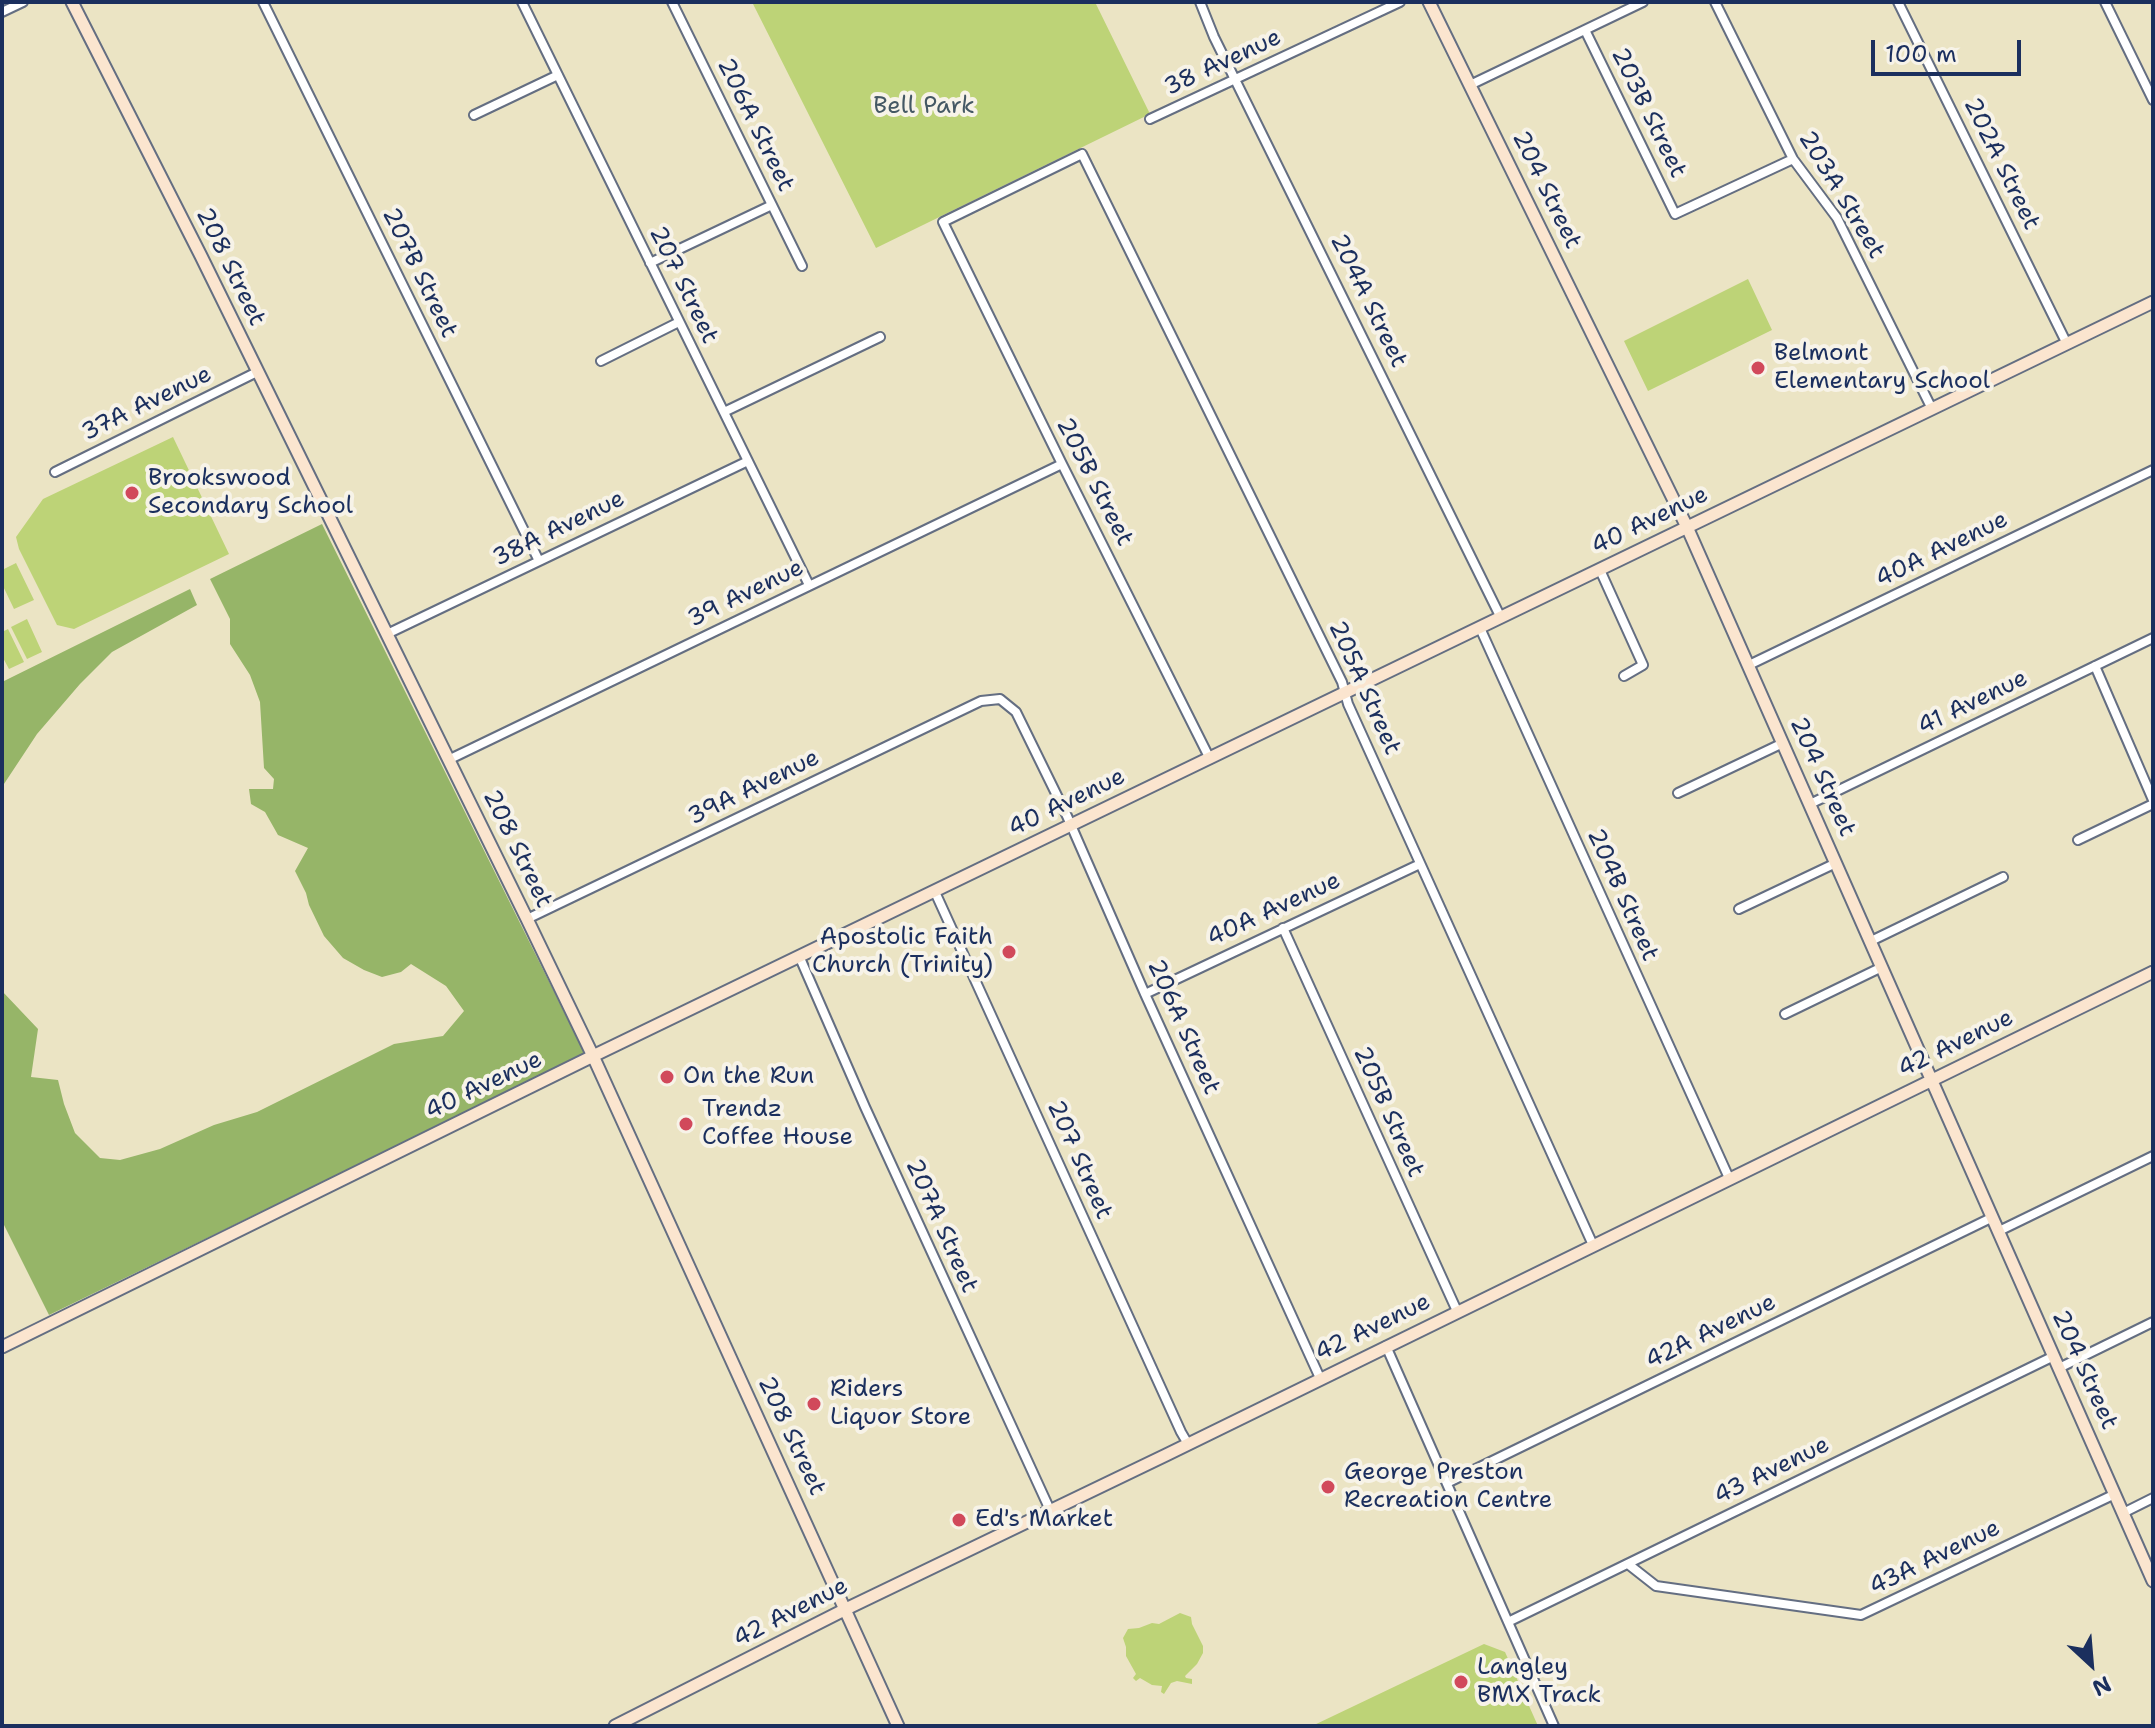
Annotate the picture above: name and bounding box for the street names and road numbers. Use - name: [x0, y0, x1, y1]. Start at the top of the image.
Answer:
- street label: 38 Avenue: [1160, 23, 1286, 103]
- street label: 203B Street: [1604, 43, 1692, 183]
- street label: 206A Street: [710, 54, 800, 196]
- street label: 202A Street: [1957, 93, 2045, 235]
- street label: 204 Street: [1505, 126, 1587, 254]
- street label: 203A Street: [1792, 126, 1890, 264]
- street label: 208 Street: [189, 203, 271, 331]
- street label: 207B Street: [375, 203, 463, 343]
- street label: 207 Street: [642, 222, 724, 348]
- street label: 204A Street: [1323, 229, 1413, 373]
- street label: 37A Avenue: [77, 360, 217, 448]
- street label: 205B Street: [1049, 413, 1139, 551]
- street label: 40 Avenue: [1587, 480, 1713, 562]
- street label: 38A Avenue: [488, 485, 630, 573]
- street label: 40A Avenue: [1871, 506, 2013, 594]
- street label: 39 Avenue: [683, 554, 809, 634]
- street label: 205A Street: [1322, 617, 1406, 759]
- street label: 41 Avenue: [1913, 664, 2033, 742]
- street label: 204 Street: [1783, 713, 1861, 841]
- street label: 39A Avenue: [684, 744, 824, 832]
- street label: 40 Avenue: [1004, 762, 1130, 844]
- street label: 208 Street: [476, 785, 558, 913]
- street label: 204B Street: [1580, 824, 1664, 966]
- street label: 40A Avenue: [1203, 867, 1345, 953]
- street label: 206A Street: [1140, 955, 1226, 1099]
- street label: 42 Avenue: [1894, 1004, 2018, 1084]
- street label: 205B Street: [1346, 1042, 1430, 1182]
- street label: 40 Avenue: [421, 1045, 547, 1127]
- street label: 207 Street: [1040, 1096, 1118, 1224]
- street label: 207A Street: [899, 1155, 983, 1297]
- street label: 42 Avenue: [1311, 1288, 1435, 1368]
- street label: 42A Avenue: [1641, 1288, 1781, 1376]
- street label: 204 Street: [2045, 1306, 2123, 1434]
- street label: 208 Street: [751, 1372, 831, 1500]
- street label: 43 Avenue: [1710, 1431, 1834, 1511]
- street label: 43A Avenue: [1865, 1514, 2005, 1602]
- street label: 42 Avenue: [729, 1572, 853, 1654]

